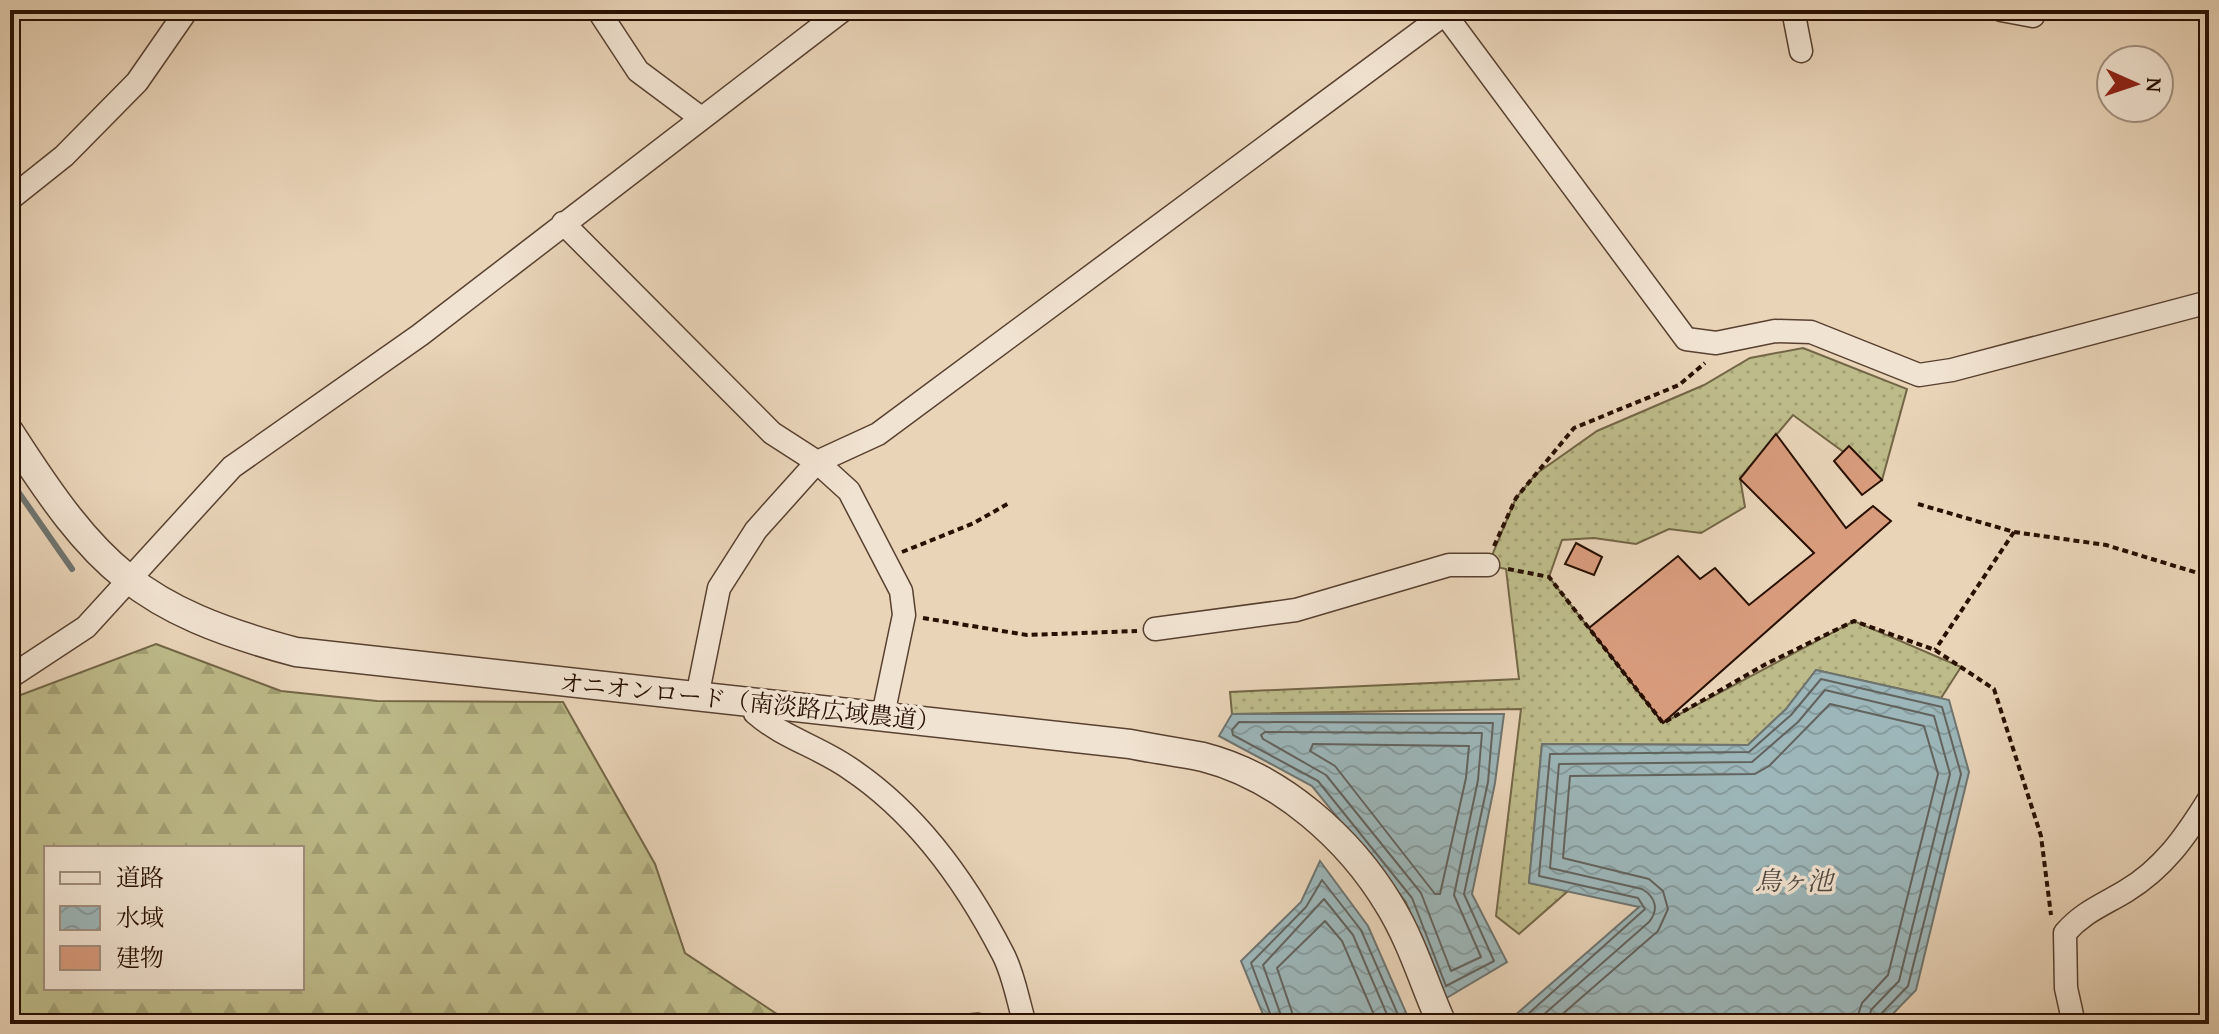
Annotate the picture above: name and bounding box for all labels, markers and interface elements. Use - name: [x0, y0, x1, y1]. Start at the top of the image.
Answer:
- north arrow: [2095, 44, 2175, 124]
- text: N: [2139, 77, 2171, 94]
- street label: オニオンロード（南淡路広域農道）: [558, 665, 942, 739]
- legend: [44, 846, 304, 990]
- text: 道路: [116, 860, 164, 895]
- water label: 鳥ヶ池: [1755, 861, 1836, 900]
- text: 水域: [116, 900, 164, 935]
- text: 建物: [116, 940, 164, 975]

